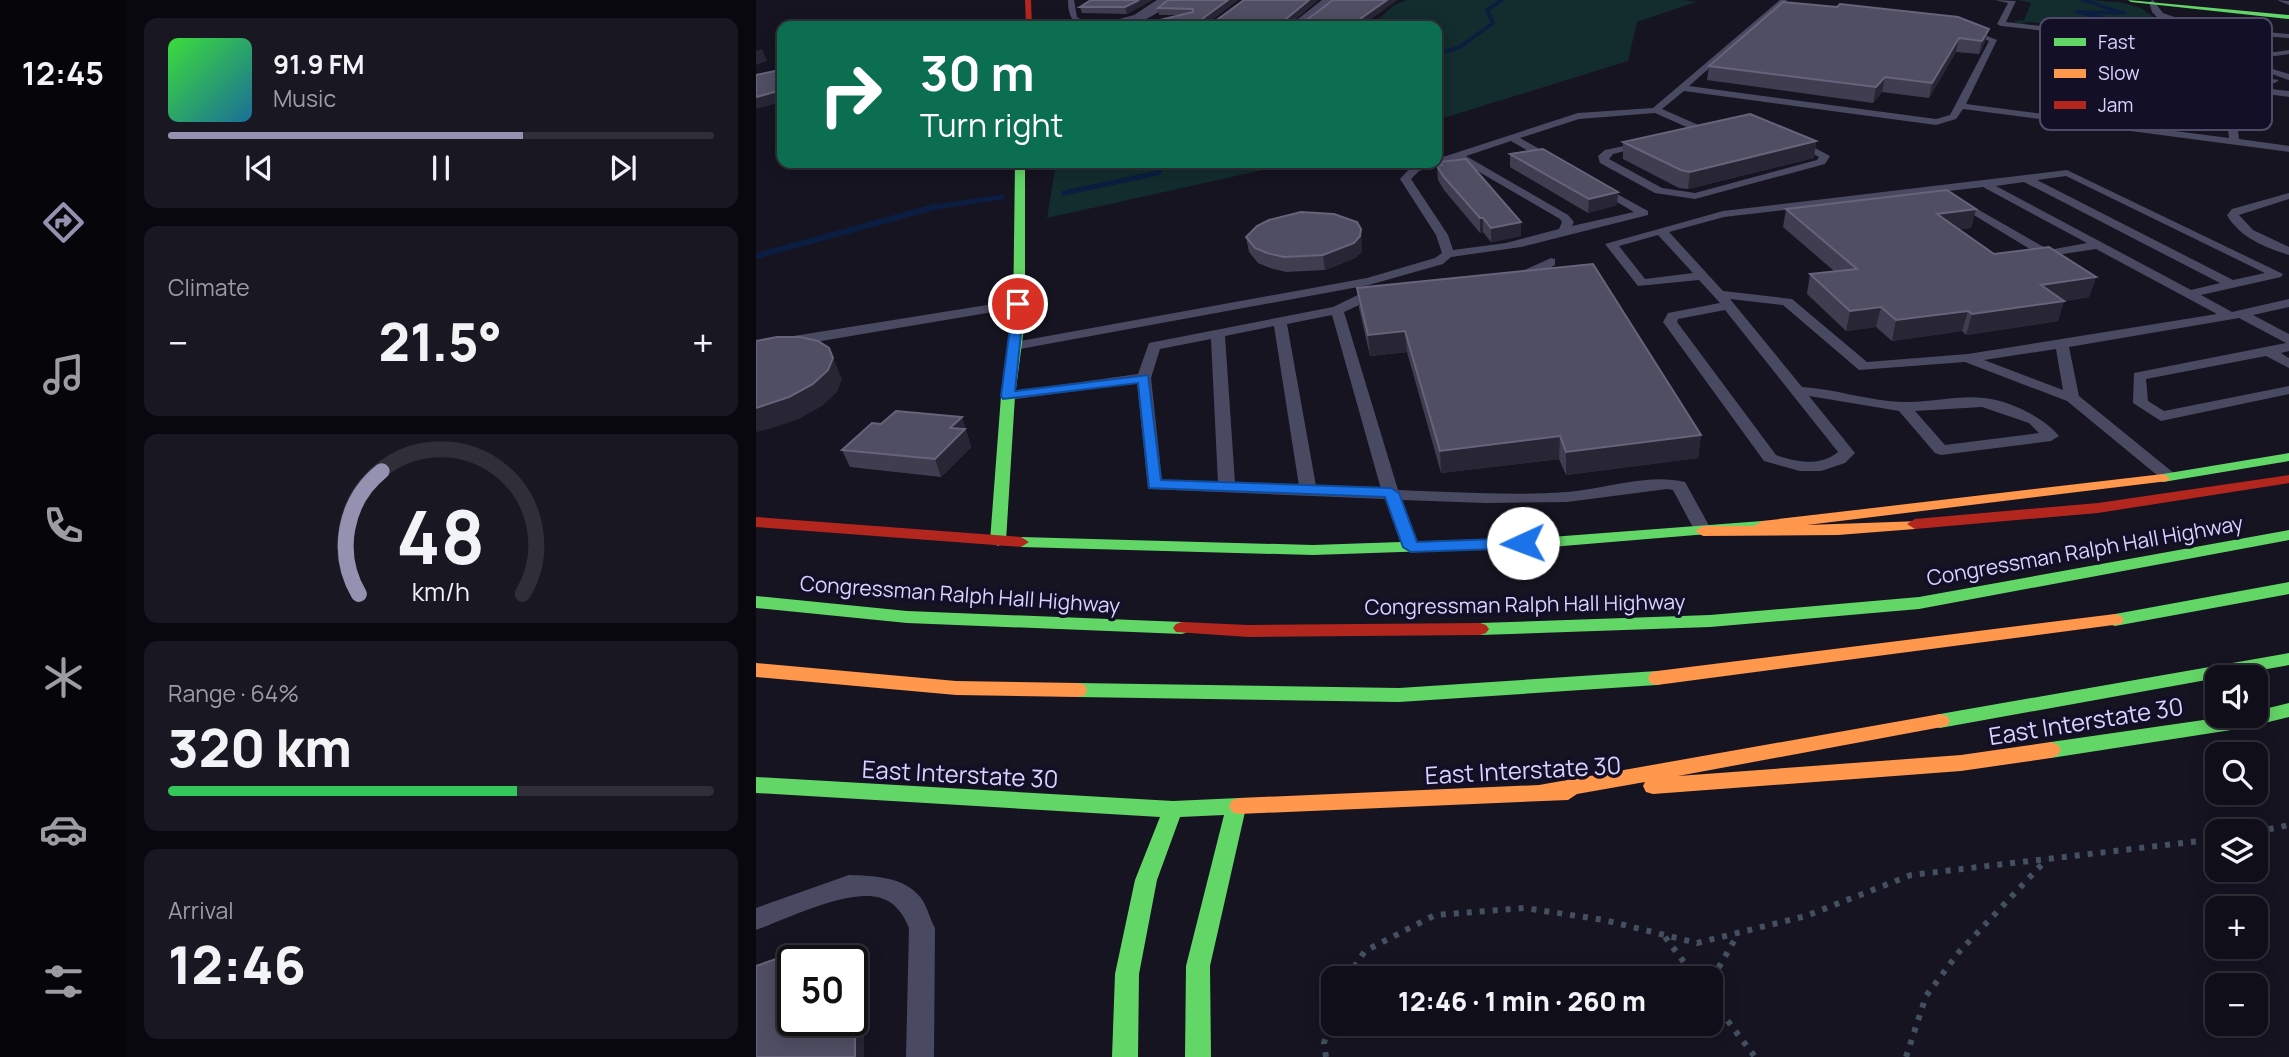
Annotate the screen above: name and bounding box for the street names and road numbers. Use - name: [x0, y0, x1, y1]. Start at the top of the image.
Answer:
- street label: Congressman Ralph Hall Highway: [1924, 508, 2245, 592]
- street label: Congressman Ralph Hall Highway: [799, 569, 1121, 619]
- street label: Congressman Ralph Hall Highway: [1364, 587, 1686, 621]
- street label: East Interstate 30: [1986, 689, 2185, 752]
- street label: East Interstate 30: [1424, 748, 1622, 791]
- street label: East Interstate 30: [861, 752, 1059, 795]

